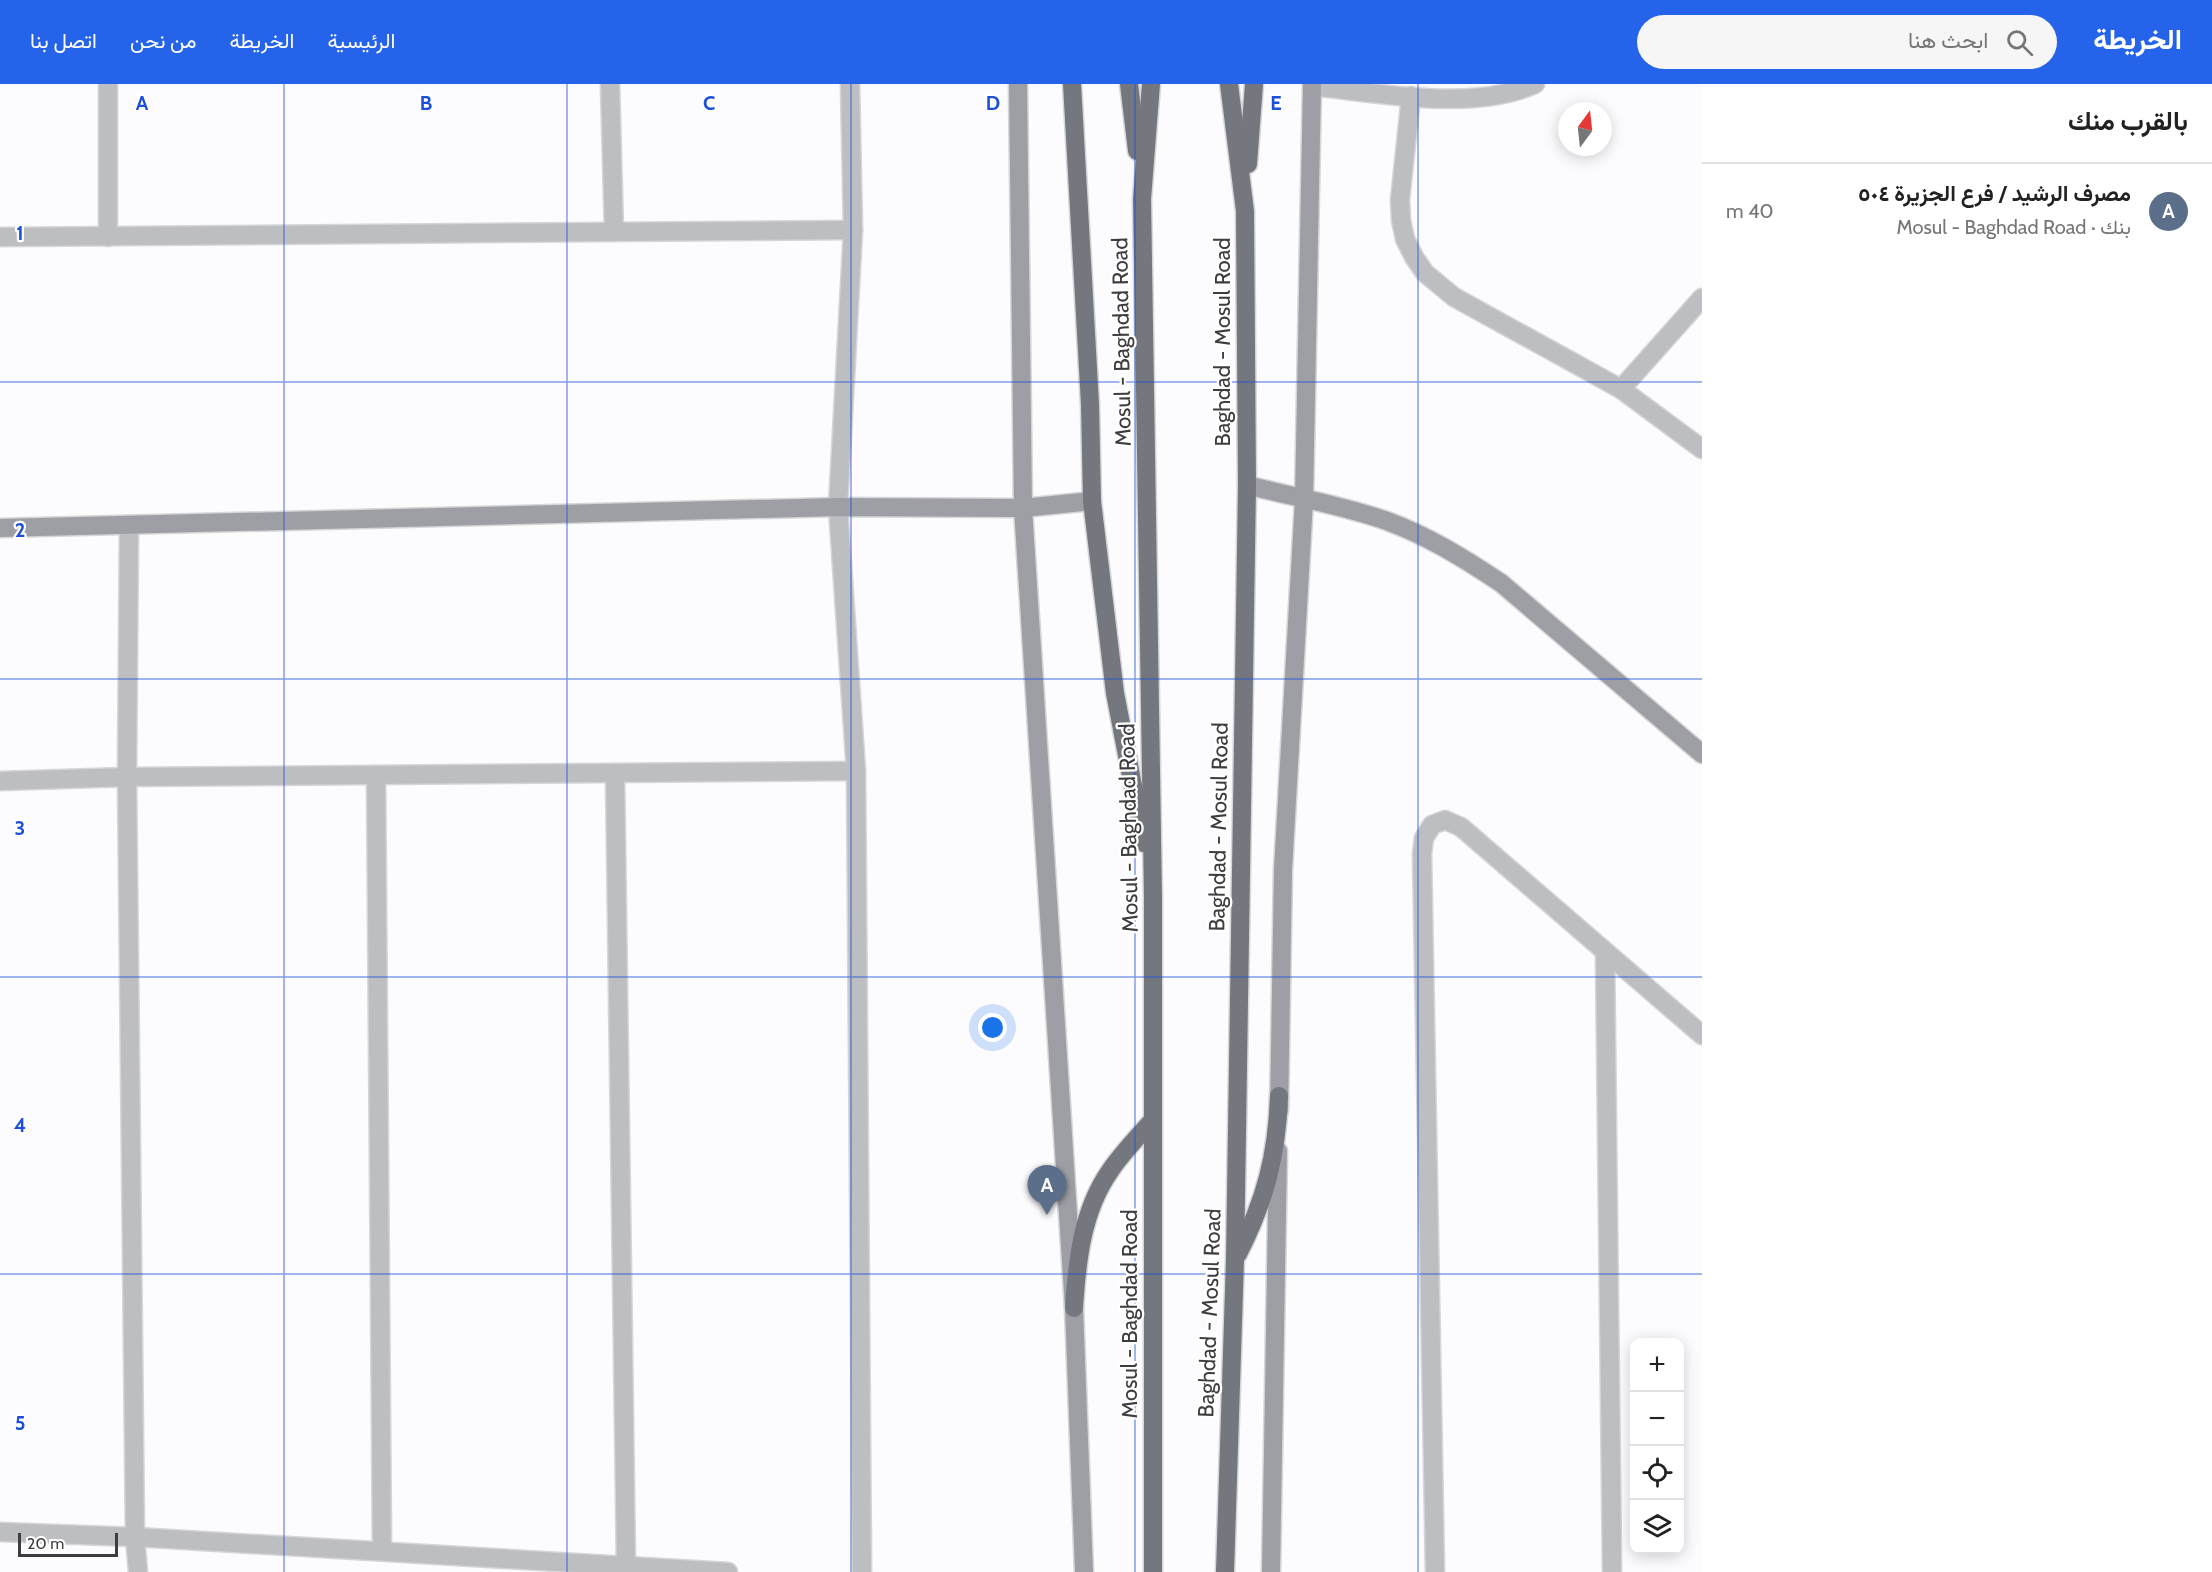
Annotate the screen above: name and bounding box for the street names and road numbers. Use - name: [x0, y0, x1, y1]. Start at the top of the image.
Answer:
- street label: Mosul - Baghdad Road: [1106, 237, 1137, 447]
- street label: Baghdad - Mosul Road: [1209, 238, 1236, 446]
- street label: Baghdad - Mosul Road: [1203, 722, 1234, 932]
- street label: Mosul - Baghdad Road: [1113, 723, 1144, 933]
- street label: Baghdad - Mosul Road: [1192, 1208, 1227, 1418]
- street label: Mosul - Baghdad Road: [1116, 1210, 1143, 1418]

